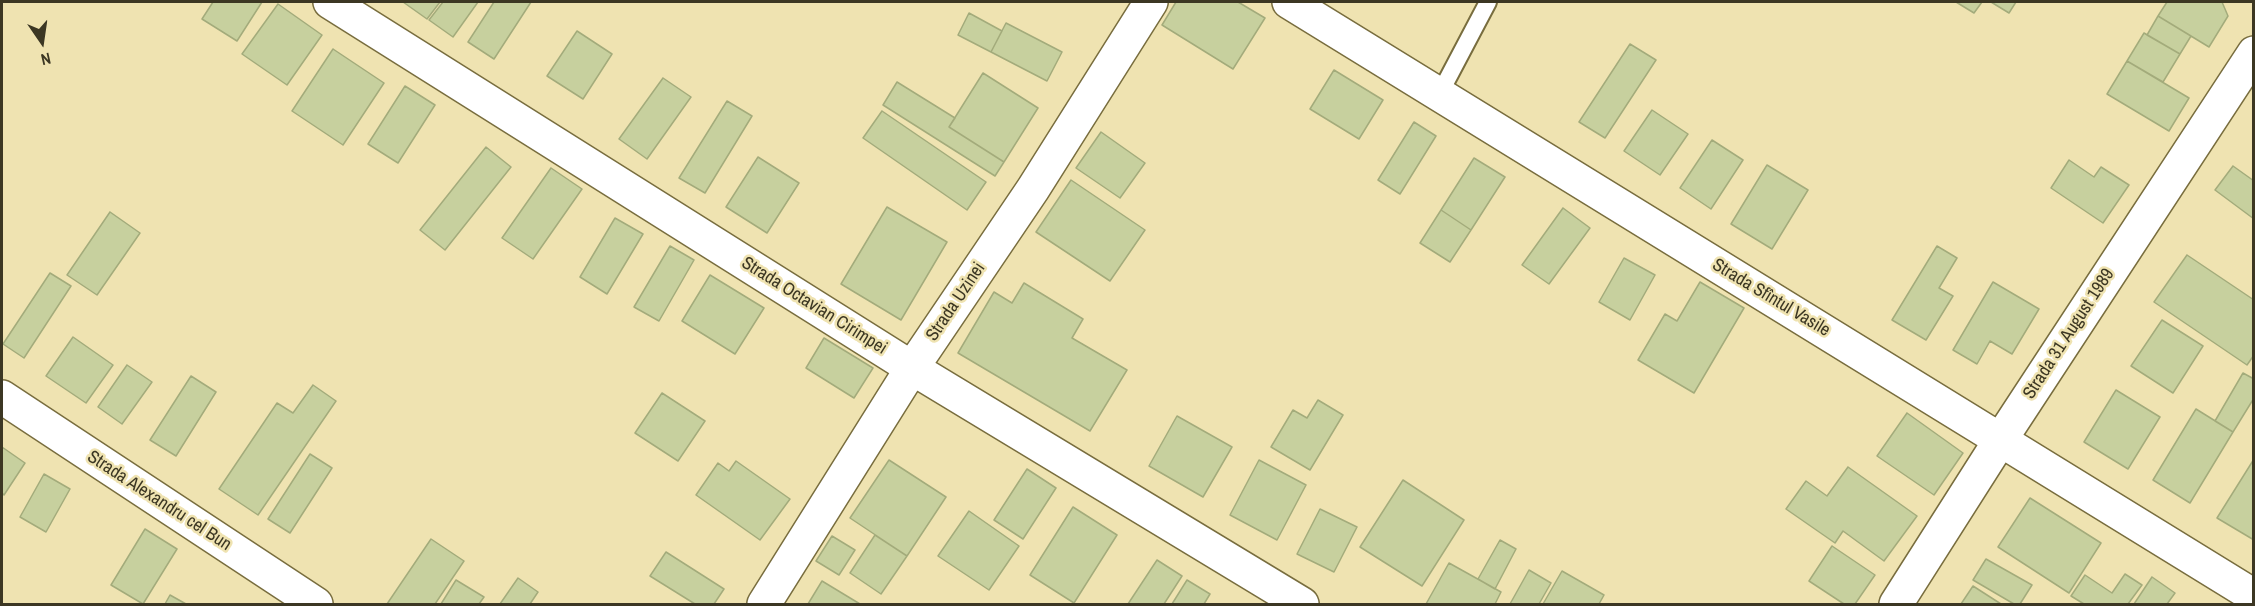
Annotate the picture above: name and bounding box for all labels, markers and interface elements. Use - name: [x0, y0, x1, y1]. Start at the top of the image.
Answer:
- north arrow: [12, 12, 72, 72]
- text: N: [39, 48, 53, 71]
- street label: Strada Octavian Cirimpei: [737, 252, 891, 360]
- street label: Strada Sfîntul Vasile: [1708, 254, 1834, 342]
- street label: Strada Uzinei: [922, 259, 990, 345]
- street label: Strada 31 August 1989: [2019, 265, 2119, 403]
- street label: Strada Alexandru cel Bun: [83, 446, 235, 556]

